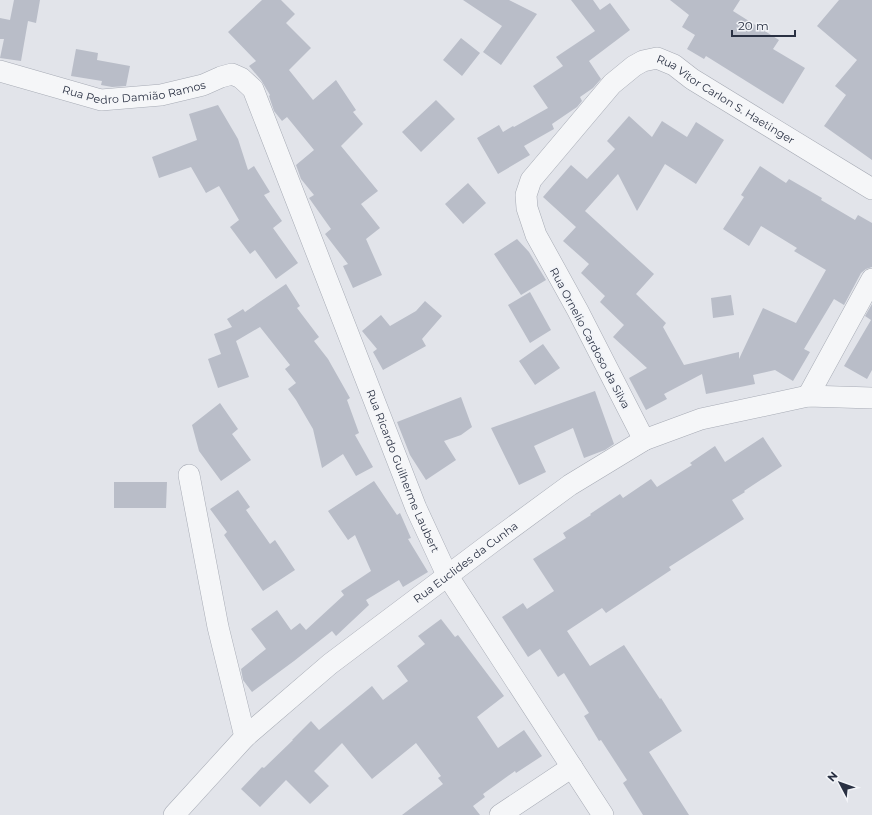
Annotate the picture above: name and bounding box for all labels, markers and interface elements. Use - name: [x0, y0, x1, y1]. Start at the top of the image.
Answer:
- scale bar: [732, 12, 795, 38]
- text: 20 m: [738, 18, 769, 33]
- street label: Rua Vitor Carlon S. Haetinger: [655, 52, 797, 147]
- street label: Rua Pedro Damião Ramos: [61, 78, 208, 107]
- street label: Rua Ornelio Cardoso da Silva: [547, 265, 633, 411]
- street label: Rua Ricardo Guilherme Laubert: [364, 387, 443, 555]
- street label: Rua Euclides da Cunha: [410, 519, 521, 606]
- north arrow: [820, 763, 860, 803]
- text: N: [824, 768, 841, 784]

